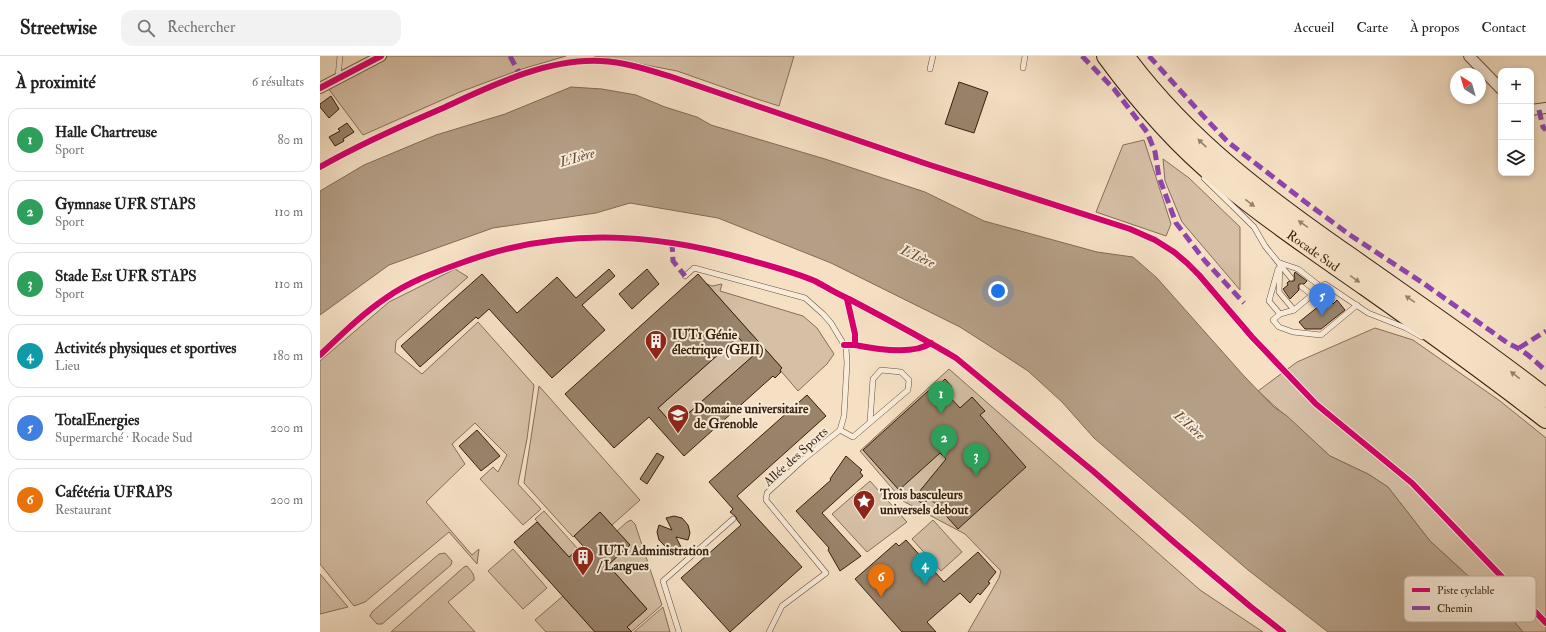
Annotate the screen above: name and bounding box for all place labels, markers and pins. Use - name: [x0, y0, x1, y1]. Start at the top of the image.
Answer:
- pin: 5: [1309, 283, 1335, 316]
- place label: IUT1 Génie électrique (GEII): [672, 327, 763, 359]
- building icon: IUT1 Génie électrique (GEII): [643, 328, 669, 361]
- pin: 1: [928, 381, 954, 414]
- place label: Domaine universitaire de Grenoble: [694, 401, 809, 432]
- school or university icon: Domaine universitaire de Grenoble: [665, 402, 691, 435]
- pin: 2: [931, 425, 957, 458]
- pin: 3: [963, 443, 989, 476]
- place label: Trois basculeurs universels debout: [879, 487, 969, 518]
- place icon: Trois basculeurs universels debout: [851, 488, 877, 521]
- place label: IUT1 Administration / Langues: [596, 543, 709, 575]
- building icon: IUT1 Administration / Langues: [570, 544, 596, 577]
- pin: 4: [912, 552, 938, 585]
- pin: 6: [868, 564, 894, 597]

